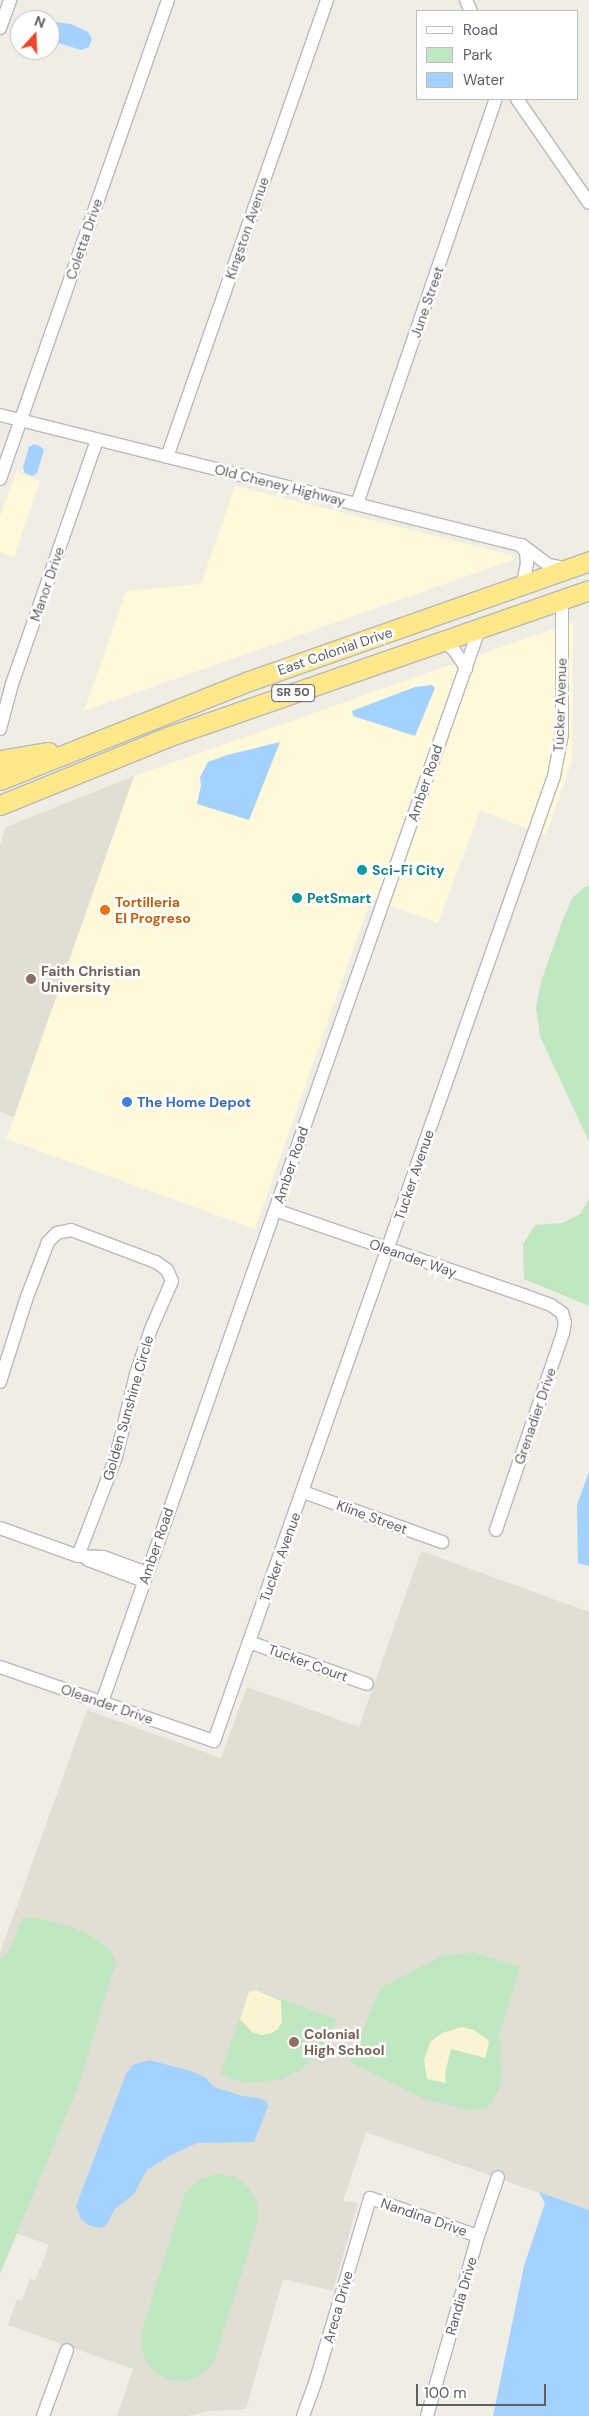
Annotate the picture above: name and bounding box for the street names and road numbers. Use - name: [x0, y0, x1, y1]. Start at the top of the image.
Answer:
- street label: Kingston Avenue: [222, 175, 272, 281]
- street label: Coletta Drive: [62, 196, 106, 282]
- street label: June Street: [407, 264, 447, 340]
- street label: Old Cheney Highway: [213, 461, 347, 509]
- street label: Manor Drive: [26, 544, 68, 624]
- street label: East Colonial Drive: [275, 623, 395, 679]
- street label: Tucker Avenue: [550, 658, 570, 752]
- road number: SR 50: [270, 684, 316, 702]
- street label: Amber Road: [404, 742, 446, 824]
- street label: Amber Road: [270, 1124, 312, 1206]
- street label: Tucker Avenue: [391, 1128, 437, 1222]
- street label: Oleander Way: [367, 1235, 459, 1281]
- street label: Golden Sunshine Circle: [99, 1333, 157, 1483]
- street label: Grenadier Drive: [511, 1365, 559, 1467]
- street label: Kline Street: [334, 1496, 410, 1538]
- street label: Amber Road: [135, 1505, 177, 1587]
- street label: Tucker Avenue: [256, 1510, 304, 1604]
- street label: Tucker Court: [266, 1641, 350, 1685]
- street label: Oleander Drive: [59, 1680, 155, 1728]
- street label: Nandina Drive: [379, 2194, 469, 2240]
- street label: Randia Drive: [442, 2255, 480, 2337]
- street label: Areca Drive: [320, 2269, 356, 2345]

